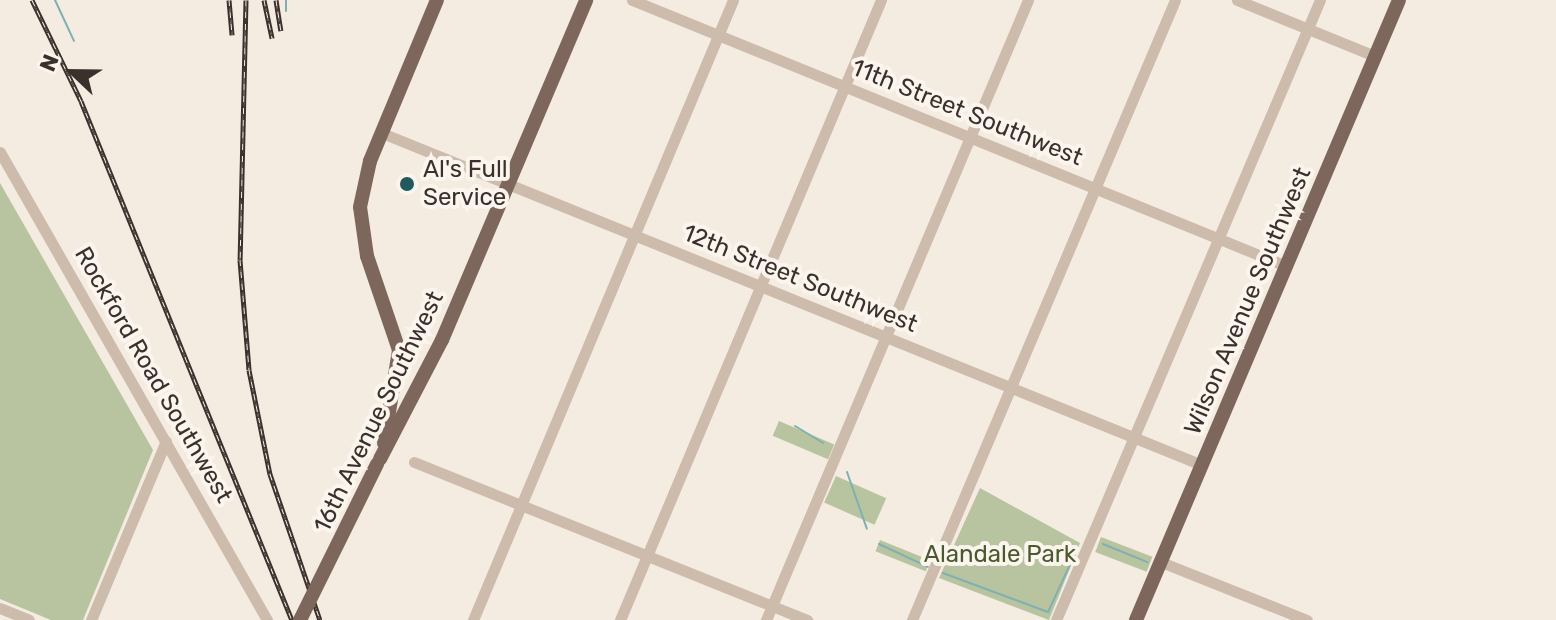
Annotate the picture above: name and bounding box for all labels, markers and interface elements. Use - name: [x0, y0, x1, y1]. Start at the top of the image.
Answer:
- north arrow: [32, 32, 112, 112]
- text: N: [34, 50, 65, 75]
- street label: 11th Street Southwest: [847, 53, 1087, 173]
- place label: Al's Full Service: [423, 156, 508, 212]
- street label: Wilson Avenue Southwest: [1178, 163, 1318, 439]
- marker: Al's Full Service: [398, 175, 416, 193]
- street label: 12th Street Southwest: [678, 219, 922, 339]
- street label: Rockford Road Southwest: [68, 242, 238, 508]
- street label: 16th Avenue Southwest: [308, 286, 450, 538]
- park label: Alandale Park: [924, 541, 1076, 569]

